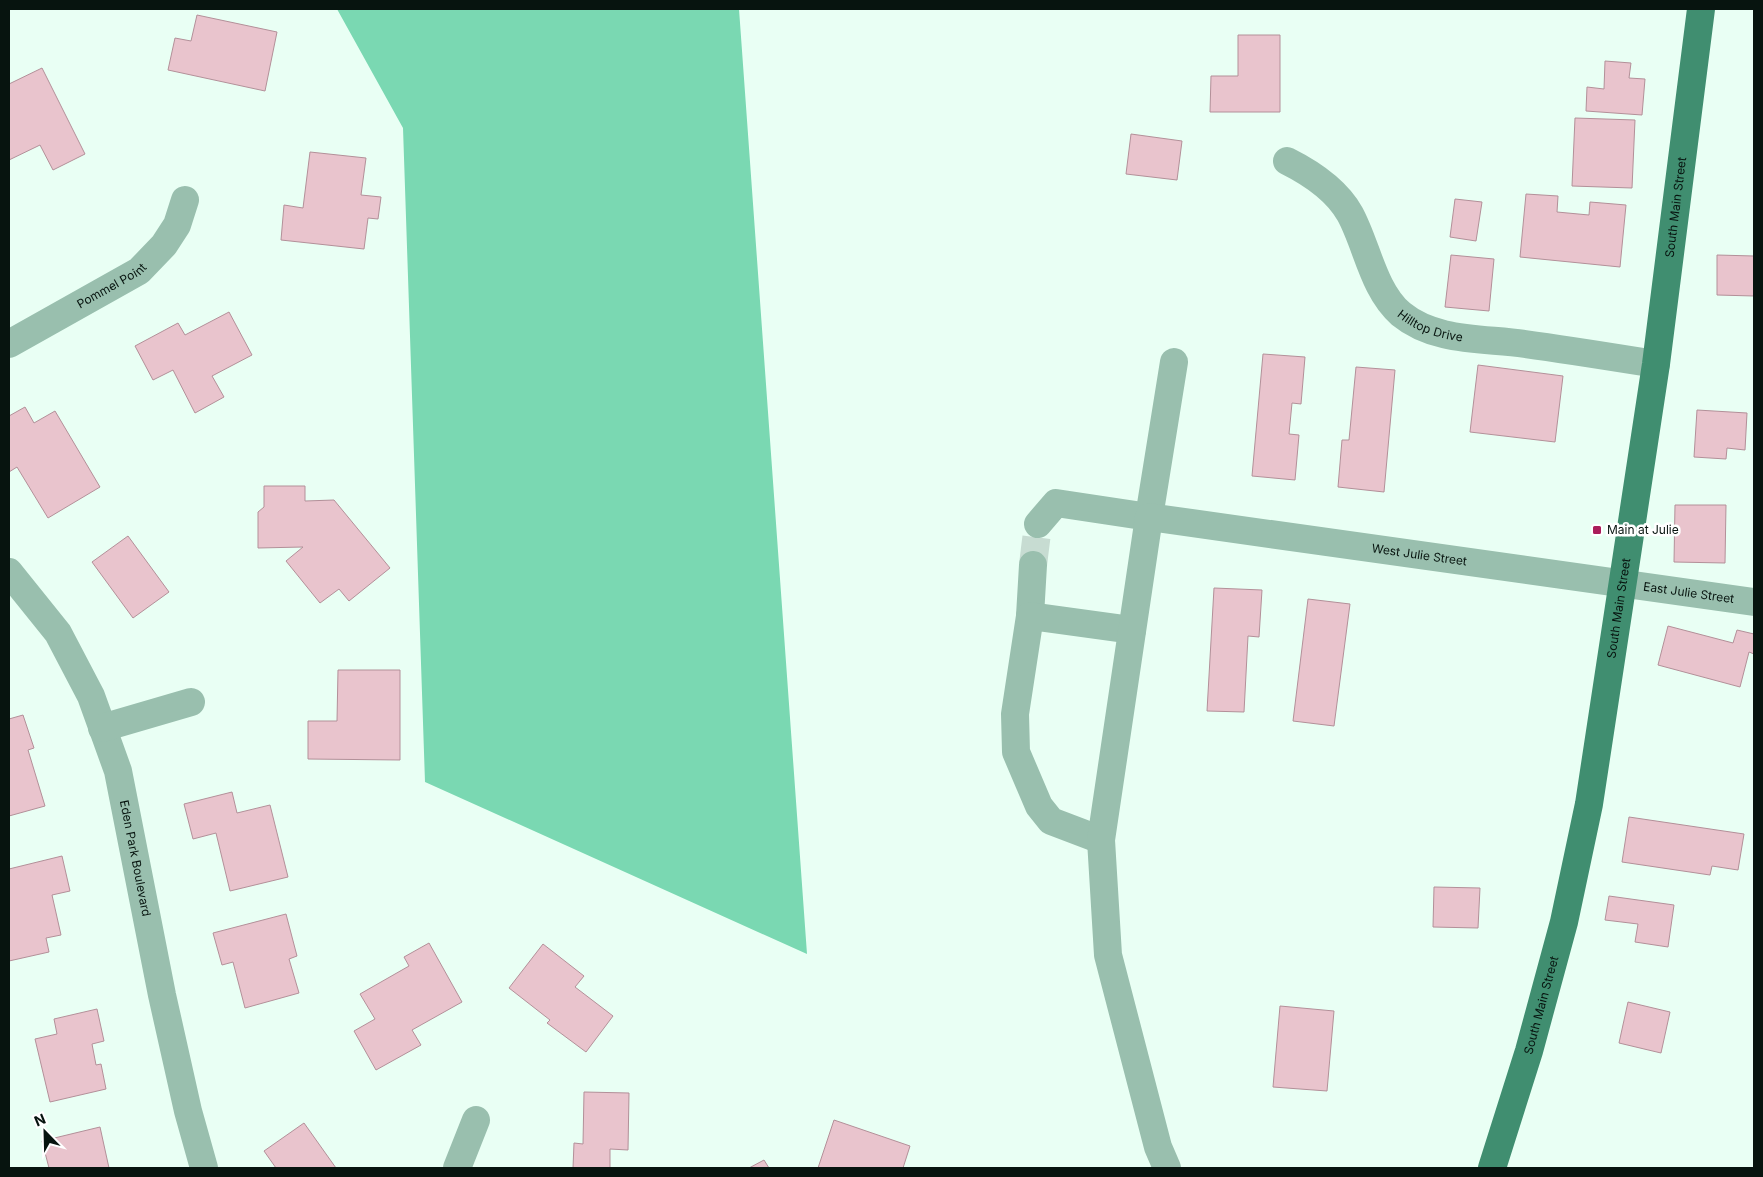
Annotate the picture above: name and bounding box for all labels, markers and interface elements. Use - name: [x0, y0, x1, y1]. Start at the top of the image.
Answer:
- street label: South Main Street: [1662, 156, 1689, 258]
- street label: Pommel Point: [74, 260, 150, 311]
- street label: Hilltop Drive: [1395, 306, 1464, 345]
- place label: Main at Julie: [1607, 522, 1679, 537]
- marker: Main at Julie: [1591, 524, 1603, 536]
- street label: West Julie Street: [1371, 540, 1468, 569]
- street label: South Main Street: [1603, 557, 1633, 659]
- street label: East Julie Street: [1642, 579, 1735, 606]
- street label: Eden Park Boulevard: [117, 799, 154, 918]
- street label: South Main Street: [1520, 954, 1561, 1056]
- north arrow: [20, 1107, 70, 1157]
- text: N: [31, 1110, 48, 1129]

